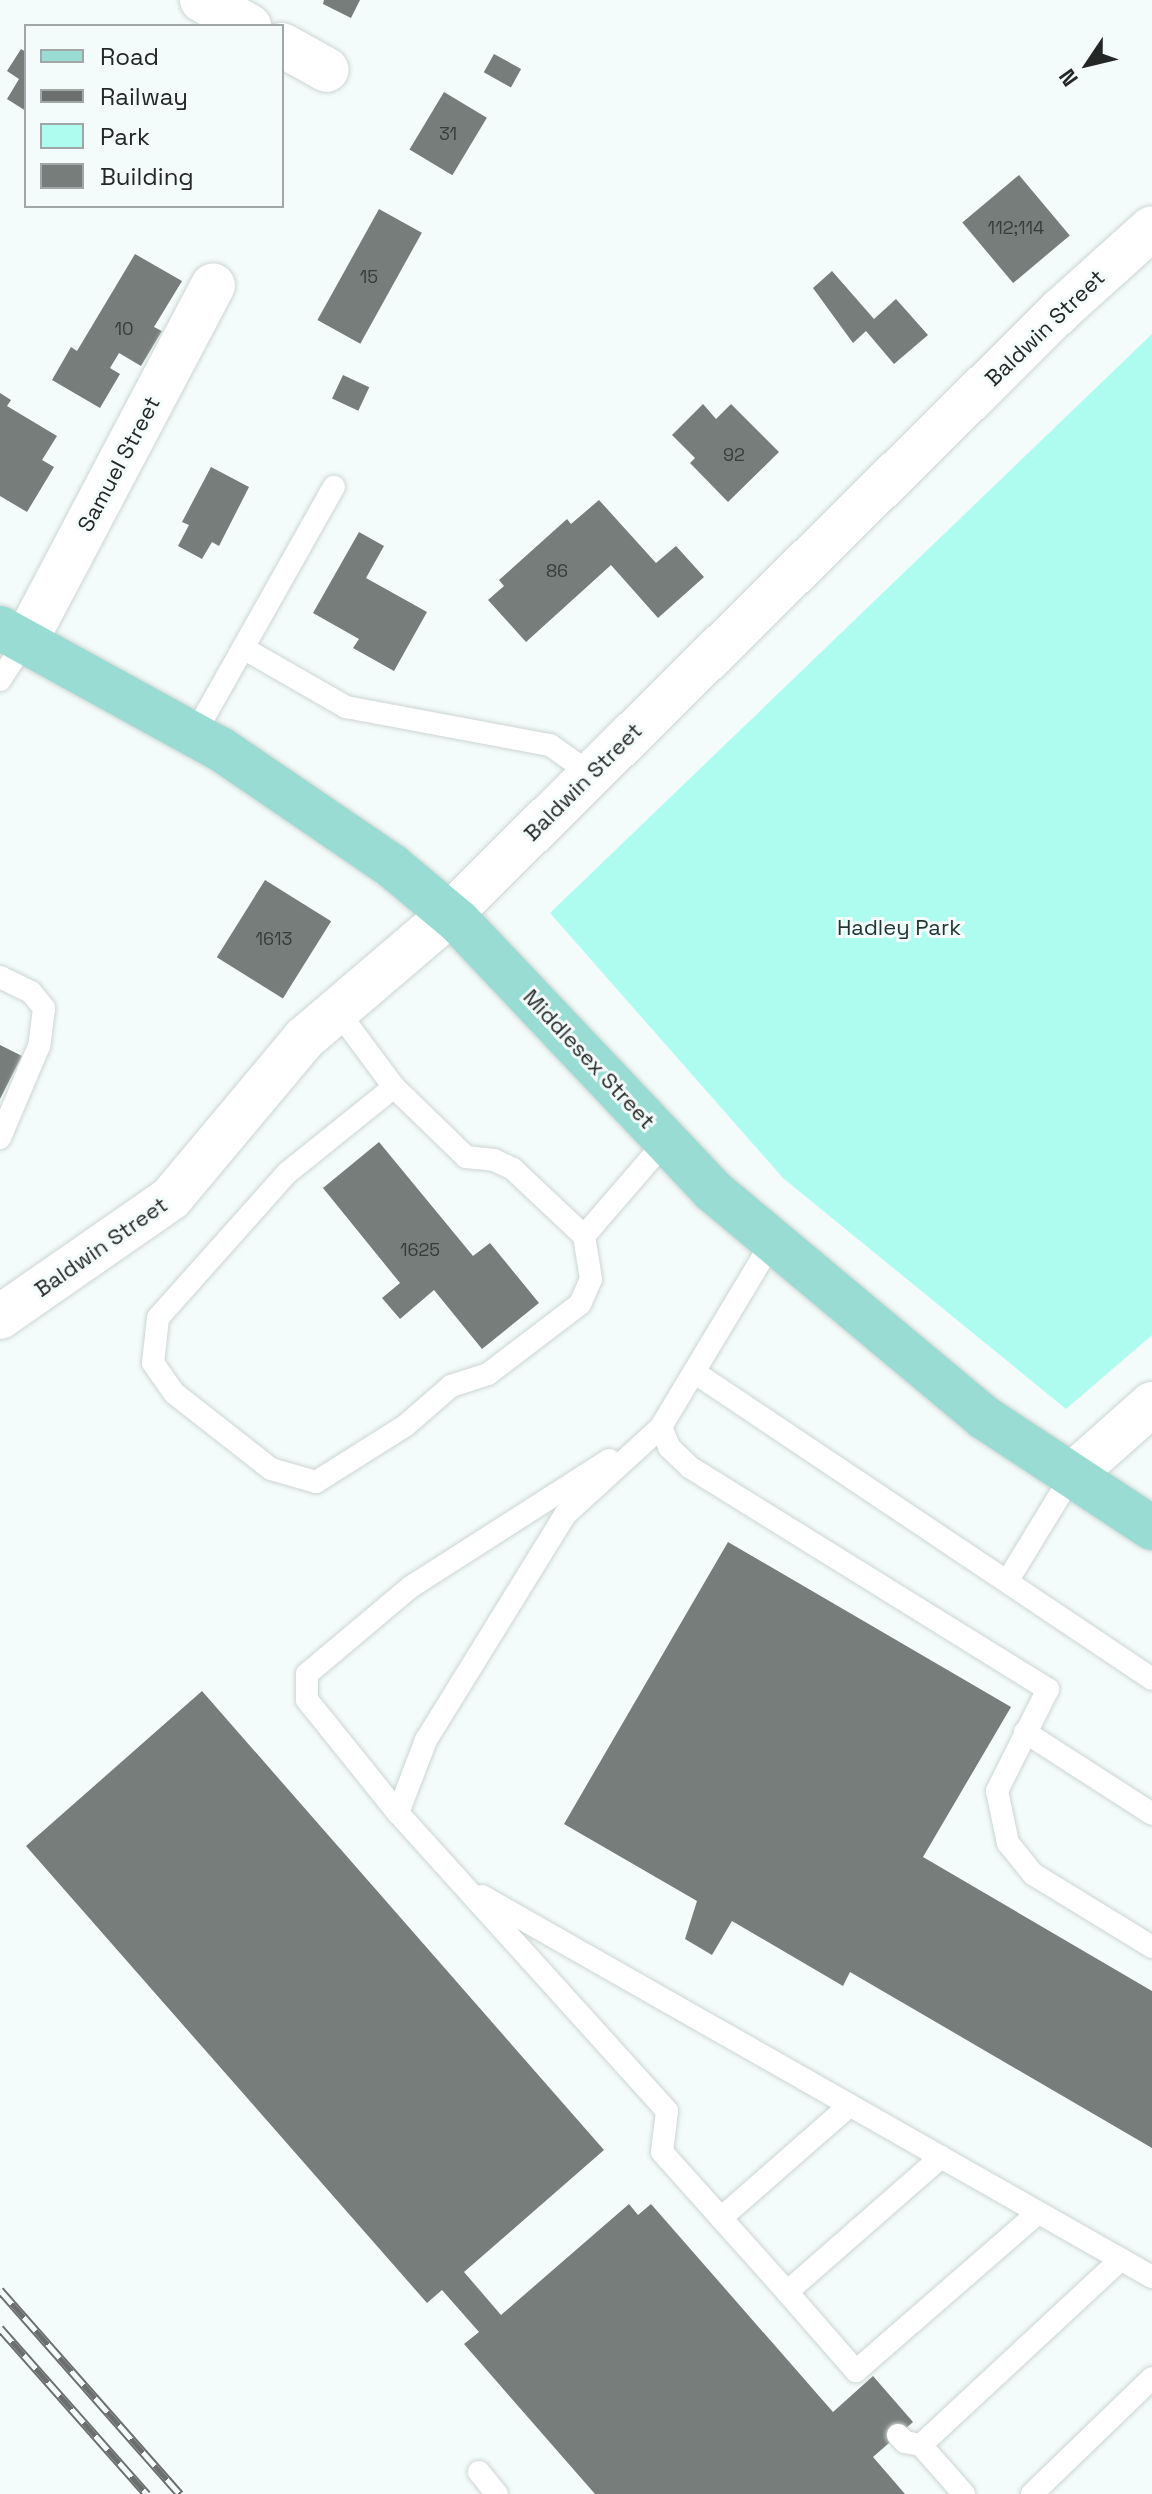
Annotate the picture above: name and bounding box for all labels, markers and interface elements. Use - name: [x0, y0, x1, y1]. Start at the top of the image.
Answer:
- legend: [24, 24, 284, 208]
- north arrow: [1048, 24, 1128, 104]
- text: Road: [100, 41, 159, 72]
- text: N: [1053, 64, 1084, 92]
- text: Railway: [100, 81, 188, 112]
- text: Park: [100, 121, 150, 152]
- house number: 31: [439, 123, 457, 145]
- text: Building: [100, 161, 194, 192]
- house number: 112;114: [988, 217, 1044, 239]
- street label: Baldwin Street: [980, 264, 1110, 392]
- house number: 15: [360, 266, 378, 288]
- house number: 10: [114, 318, 134, 340]
- street label: Samuel Street: [72, 392, 166, 536]
- house number: 92: [723, 444, 745, 466]
- house number: 86: [546, 560, 568, 582]
- street label: Baldwin Street: [518, 717, 648, 847]
- park label: Hadley Park: [837, 915, 961, 941]
- house number: 1613: [256, 928, 292, 950]
- street label: Middlesex Street: [518, 984, 660, 1134]
- street label: Baldwin Street: [29, 1191, 173, 1303]
- house number: 1625: [400, 1239, 440, 1261]

